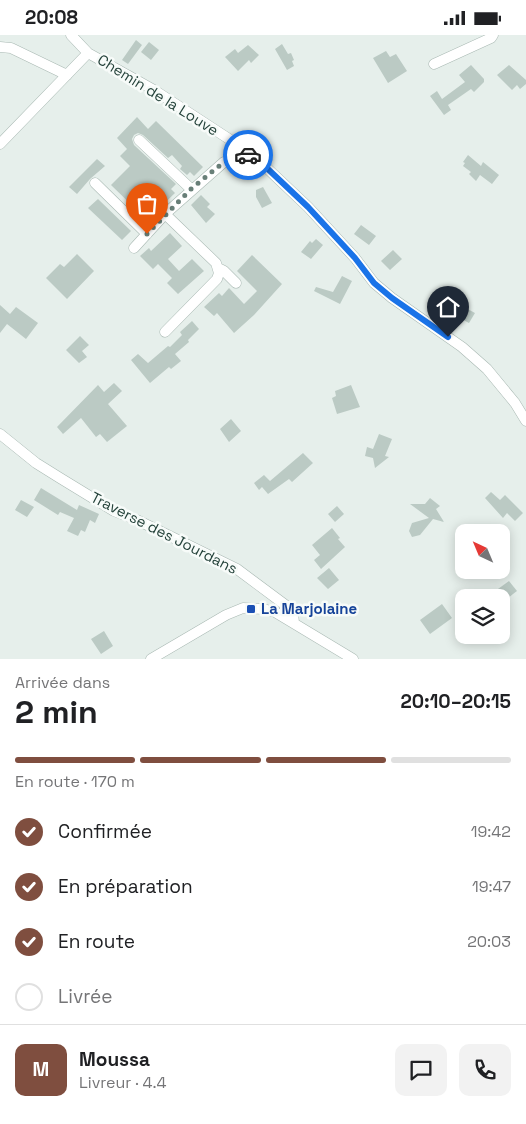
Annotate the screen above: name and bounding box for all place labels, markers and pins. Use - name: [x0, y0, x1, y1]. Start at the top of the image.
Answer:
- pin: [126, 183, 168, 234]
- pin: [427, 286, 469, 337]
- place label: La Marjolaine: [261, 599, 358, 618]
- marker: La Marjolaine: [245, 603, 257, 615]

